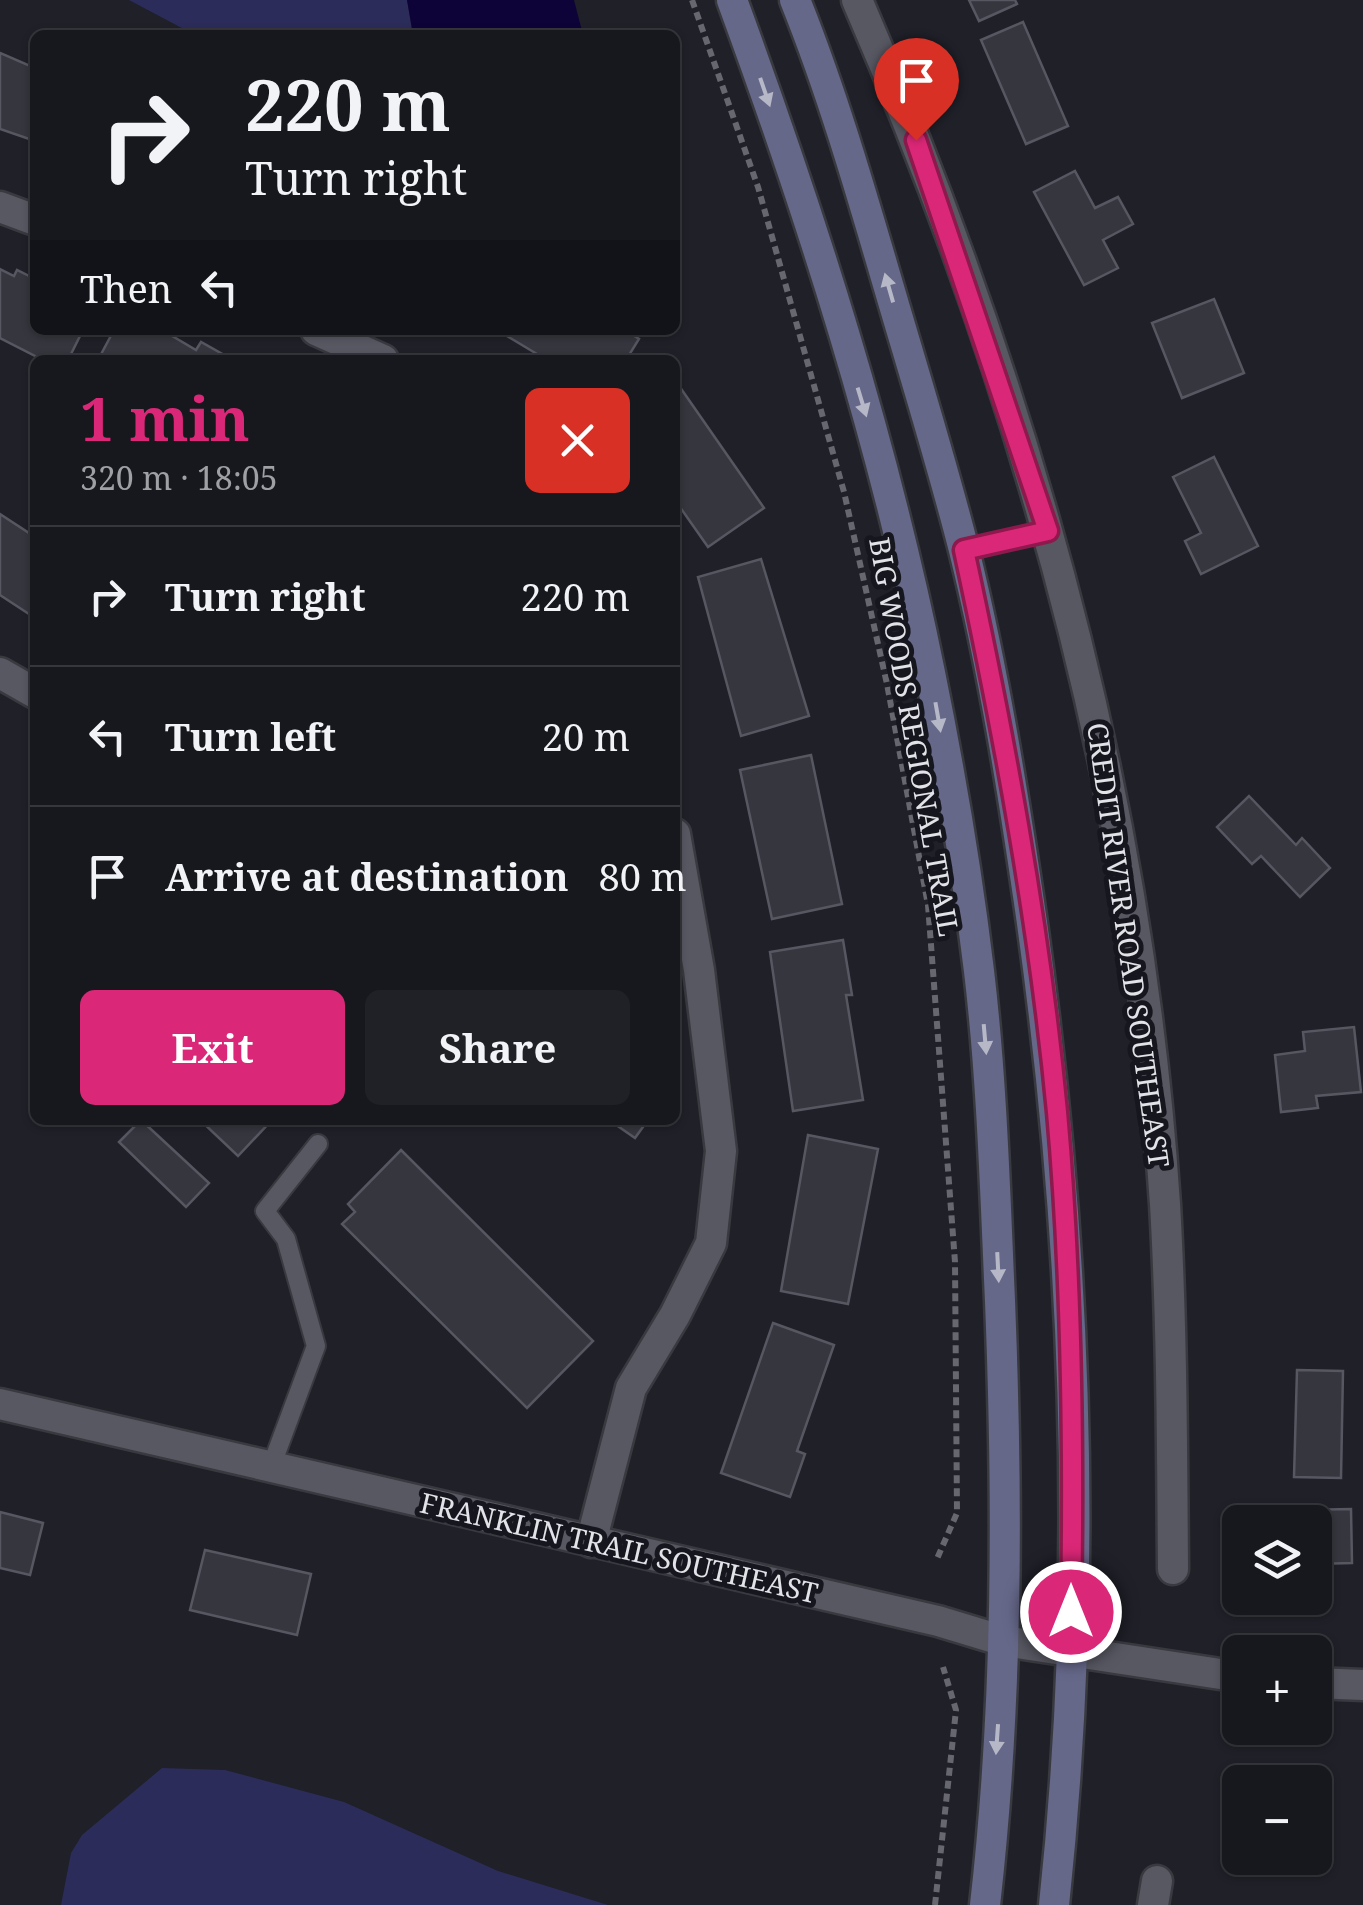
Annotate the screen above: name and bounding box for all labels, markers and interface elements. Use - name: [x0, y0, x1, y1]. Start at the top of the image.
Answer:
- pin: [874, 38, 959, 141]
- icon: arrive: [889, 53, 944, 108]
- text: 220 m: [245, 56, 451, 152]
- icon: right: [80, 70, 210, 200]
- one-way arrow: [758, 77, 773, 107]
- text: Turn right: [245, 147, 467, 208]
- icon: left: [192, 260, 247, 315]
- text: Then: [80, 262, 172, 314]
- one-way arrow: [881, 273, 896, 303]
- text: 1 min: [80, 377, 250, 459]
- one-way arrow: [855, 387, 870, 417]
- button: close: [525, 388, 630, 493]
- text: 320 m · 18:05: [80, 456, 278, 499]
- street label: BIG WOODS REGIONAL TRAIL: [861, 534, 969, 939]
- icon: right: [80, 569, 135, 624]
- text: Turn right: [165, 570, 366, 622]
- text: 220 m: [520, 570, 630, 622]
- one-way arrow: [931, 702, 946, 734]
- icon: left: [80, 709, 135, 764]
- text: Turn left: [165, 710, 336, 762]
- text: 20 m: [542, 710, 630, 762]
- street label: CREDIT RIVER ROAD SOUTHEAST: [1079, 720, 1179, 1170]
- icon: arrive: [80, 849, 135, 904]
- text: Arrive at destination: [165, 850, 569, 902]
- text: 80 m: [599, 850, 687, 902]
- button: Exit: [80, 990, 345, 1105]
- button: Share: [365, 990, 630, 1105]
- one-way arrow: [977, 1024, 993, 1055]
- one-way arrow: [990, 1251, 1006, 1283]
- street label: FRANKLIN TRAIL SOUTHEAST: [417, 1483, 822, 1611]
- map controls: [1222, 1505, 1332, 1875]
- button: layers: [1222, 1505, 1332, 1615]
- position arrow: [1019, 1560, 1123, 1664]
- button: +: [1222, 1635, 1332, 1745]
- one-way arrow: [989, 1723, 1005, 1755]
- button: −: [1222, 1765, 1332, 1875]

